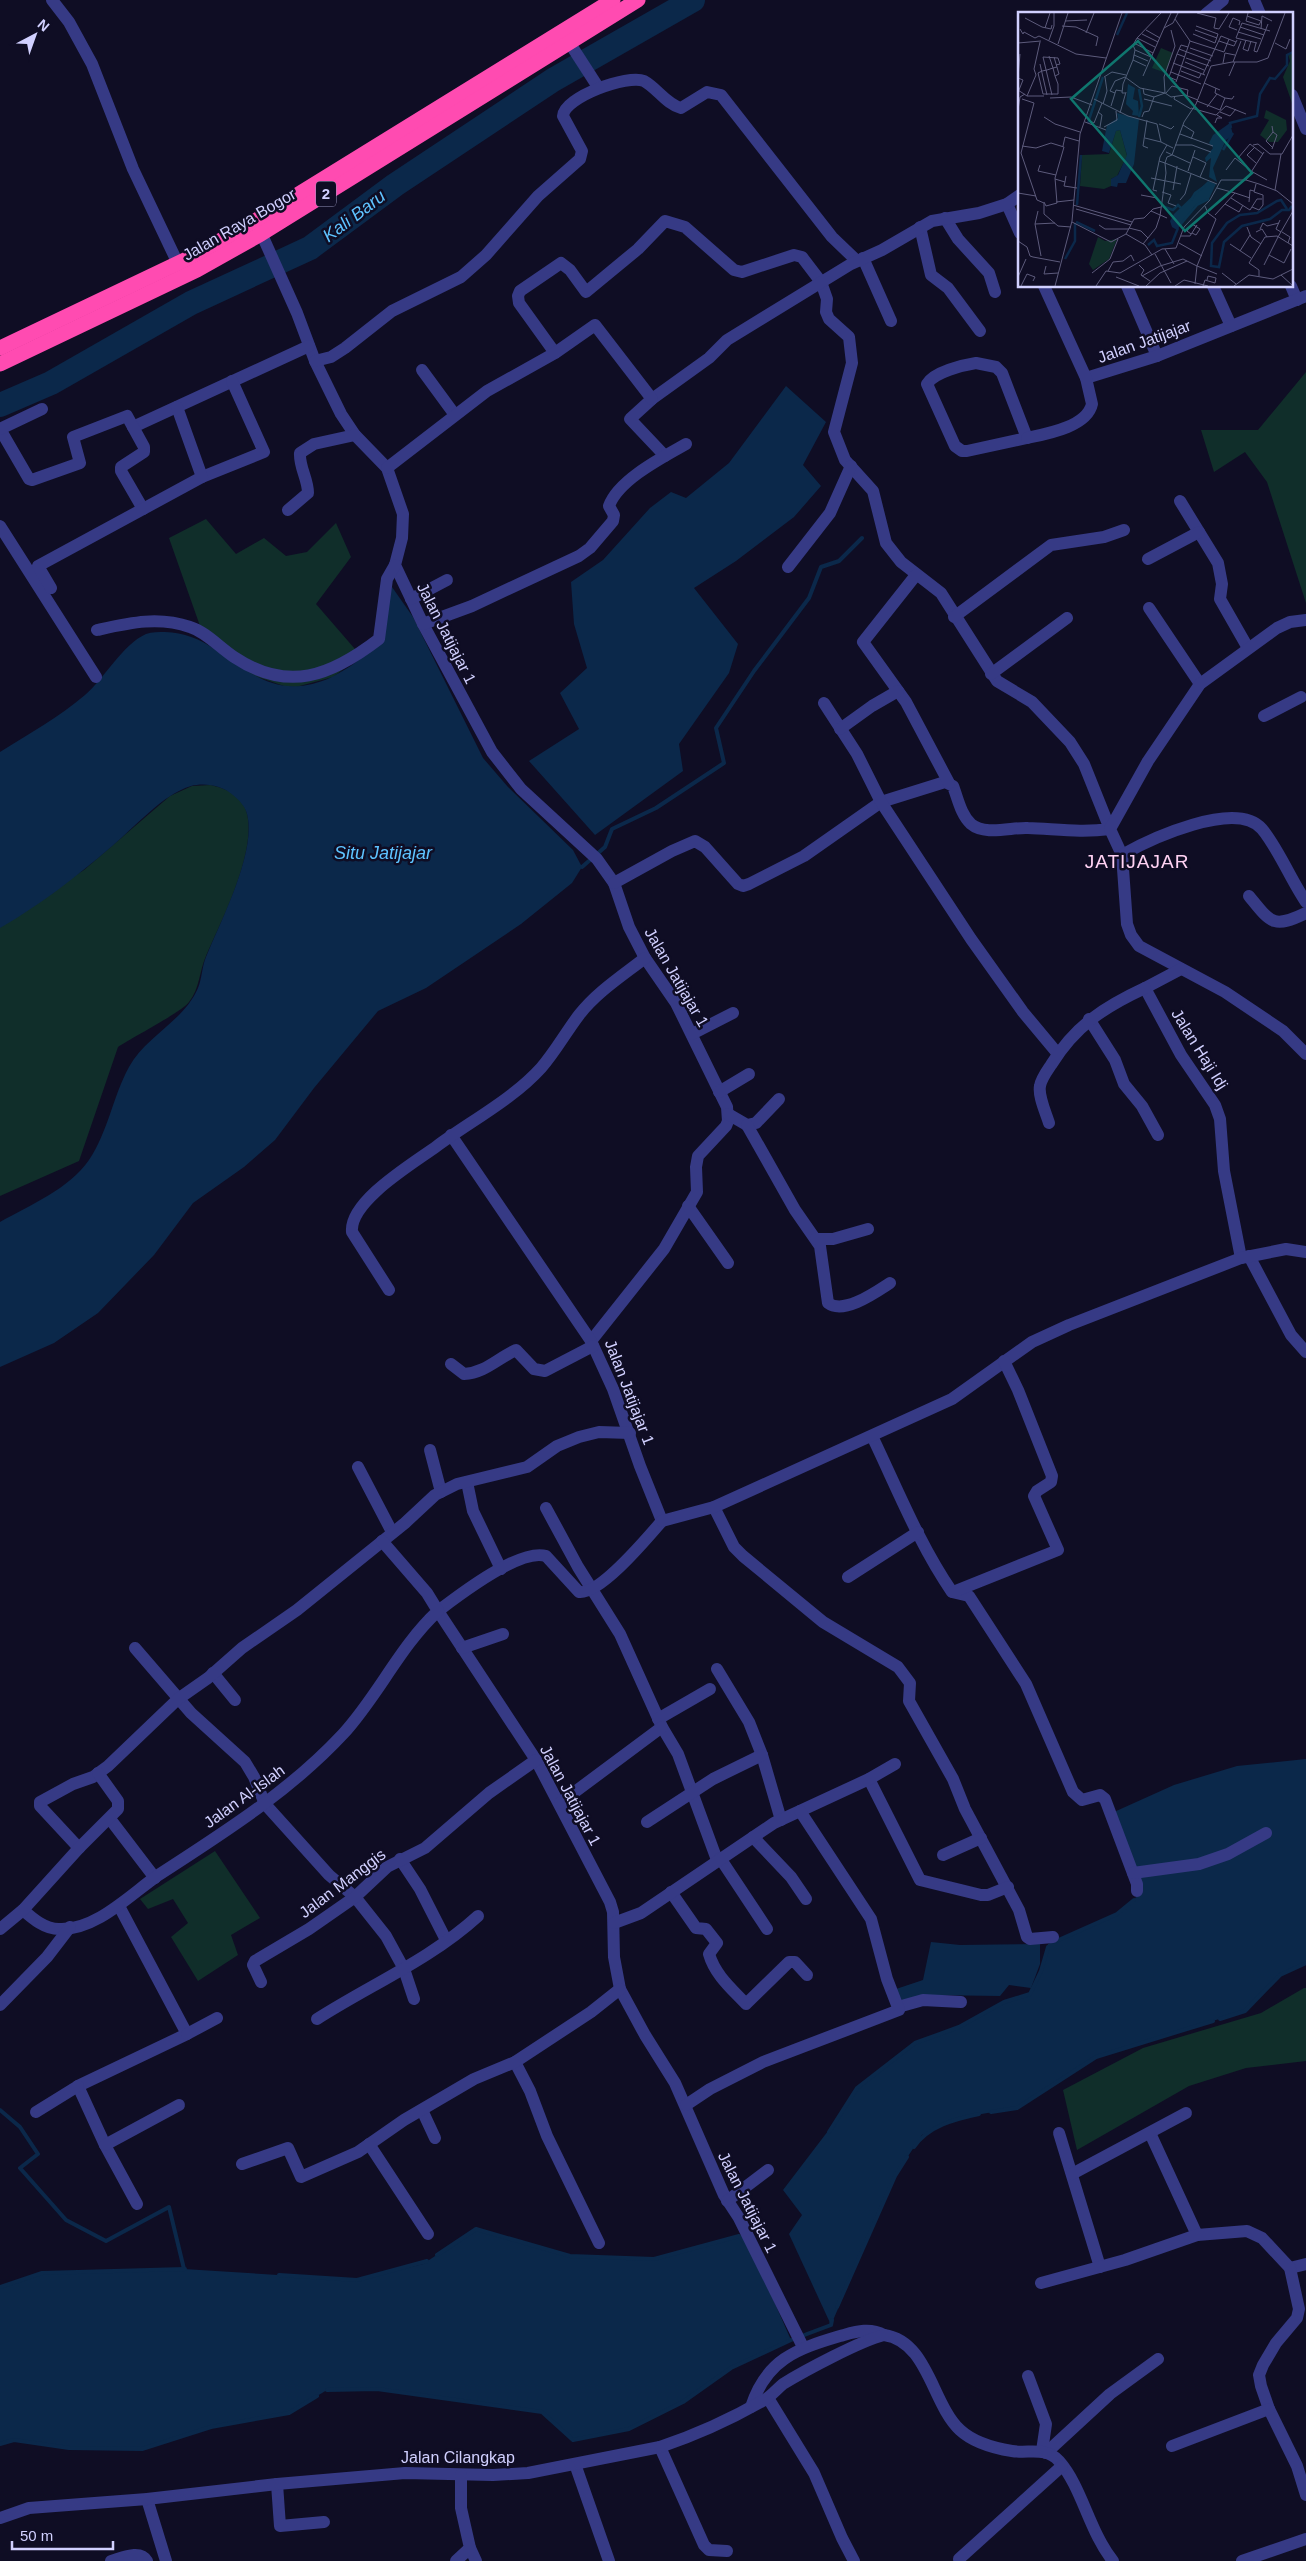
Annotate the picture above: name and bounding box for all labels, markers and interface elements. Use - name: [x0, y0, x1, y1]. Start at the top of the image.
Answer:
- north arrow: [10, 10, 60, 60]
- inset map: [1018, 12, 1294, 288]
- text: N: [34, 16, 53, 35]
- road number: 2: [316, 182, 336, 206]
- street label: Jalan Raya Bogor: [180, 185, 299, 264]
- water label: Kali Baru: [319, 186, 389, 246]
- street label: Jalan Jatijajar: [1095, 317, 1194, 366]
- street label: Jalan Jatijajar 1: [414, 580, 479, 687]
- water label: Situ Jatijajar: [334, 843, 433, 863]
- district label: JATIJAJAR: [1085, 851, 1189, 872]
- street label: Jalan Jatijajar 1: [641, 925, 712, 1030]
- street label: Jalan Haji Idj: [1168, 1006, 1231, 1093]
- street label: Jalan Jatijajar 1: [602, 1337, 657, 1447]
- street label: Jalan Jatijajar 1: [537, 1742, 604, 1848]
- street label: Jalan Al-Islah: [201, 1762, 288, 1831]
- street label: Jalan Manggis: [296, 1846, 389, 1921]
- street label: Jalan Jatijajar 1: [715, 2149, 780, 2256]
- street label: Jalan Cilangkap: [401, 2449, 515, 2466]
- scale bar: [12, 2518, 114, 2550]
- text: 50 m: [20, 2527, 53, 2544]

